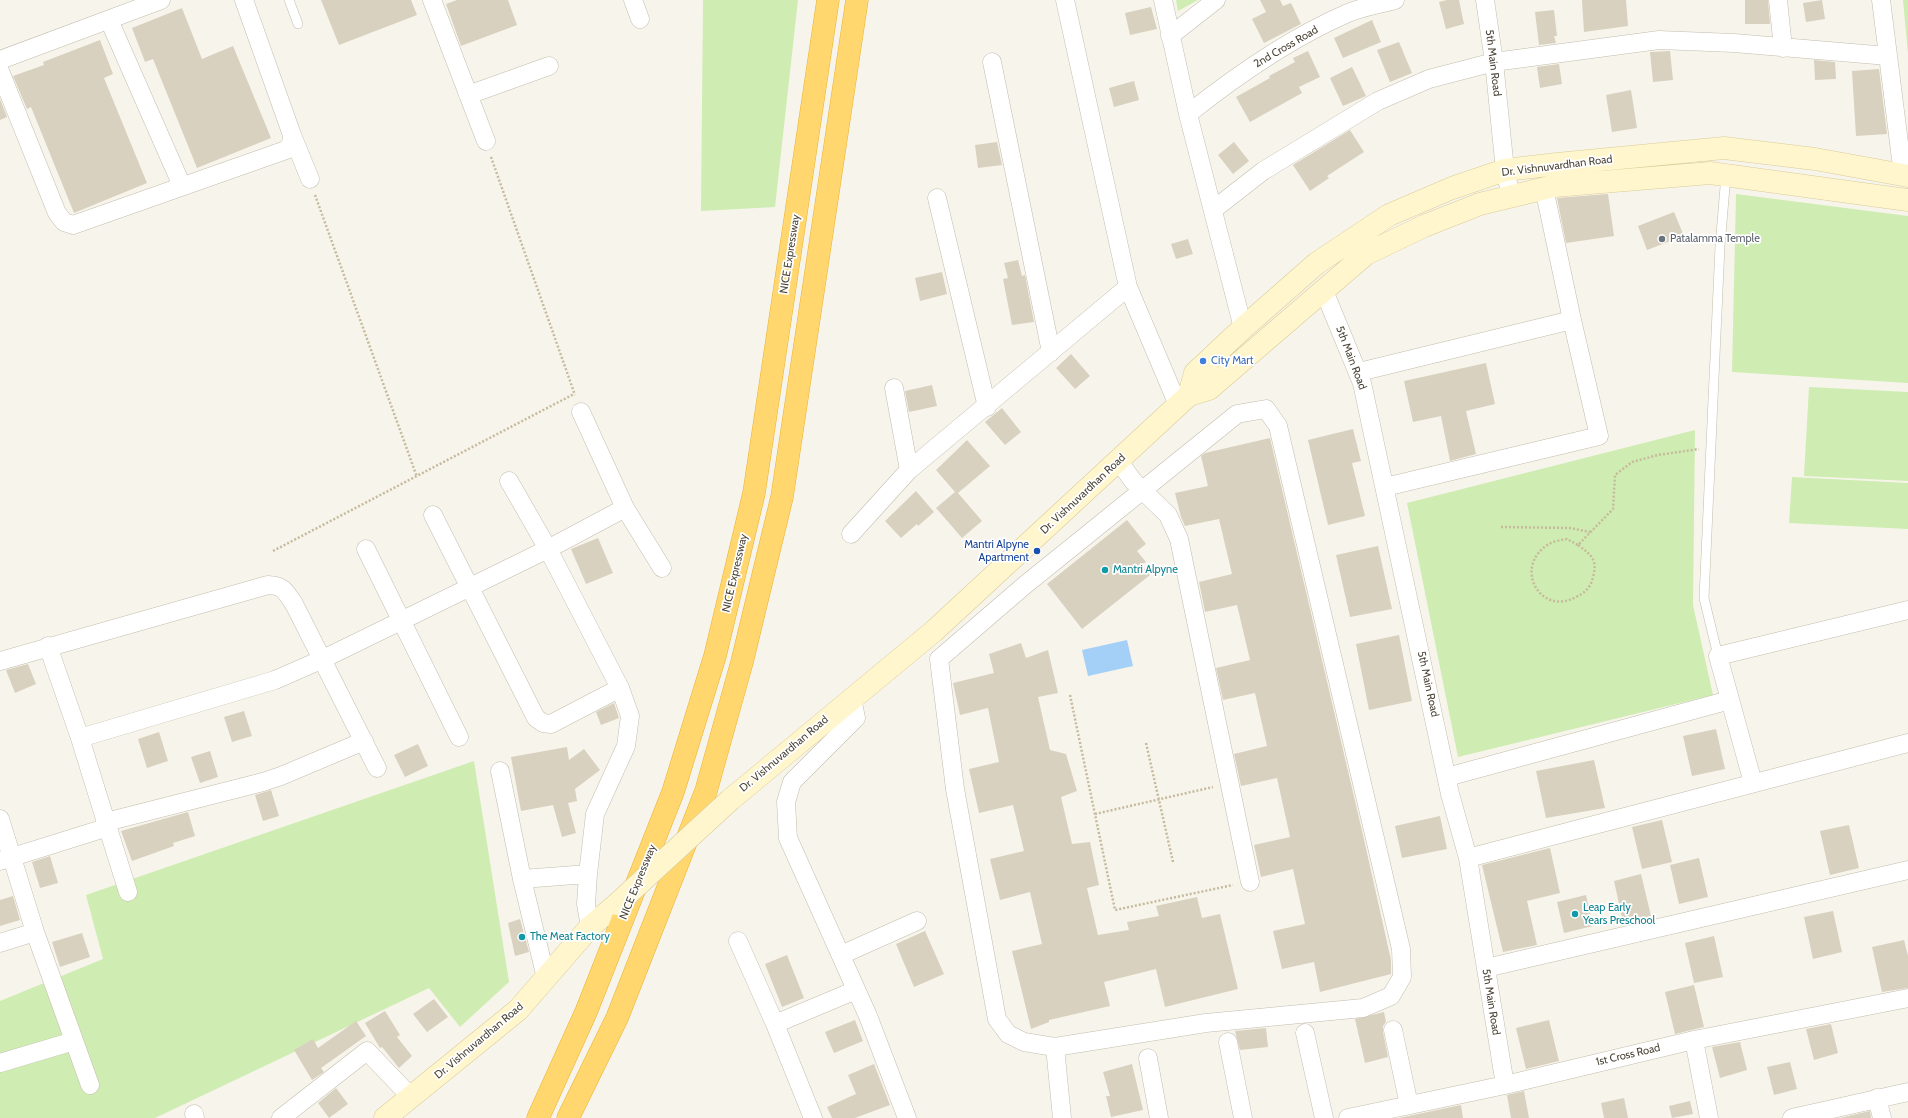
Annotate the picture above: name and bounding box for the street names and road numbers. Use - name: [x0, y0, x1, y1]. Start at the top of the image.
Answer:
- street label: 2nd Cross Road: [1252, 23, 1320, 71]
- street label: 5th Main Road: [1482, 29, 1504, 97]
- street label: Dr. Vishnuvardhan Road: [1501, 153, 1613, 179]
- street label: NICE Expressway: [777, 213, 803, 295]
- street label: 5th Main Road: [1333, 324, 1369, 392]
- street label: Dr. Vishnuvardhan Road: [1038, 451, 1128, 537]
- street label: NICE Expressway: [720, 533, 750, 613]
- street label: 5th Main Road: [1415, 650, 1441, 718]
- street label: Dr. Vishnuvardhan Road: [737, 713, 831, 795]
- street label: NICE Expressway: [617, 842, 659, 922]
- street label: 5th Main Road: [1479, 968, 1503, 1036]
- street label: Dr. Vishnuvardhan Road: [432, 1000, 526, 1082]
- street label: 1st Cross Road: [1594, 1041, 1662, 1069]

